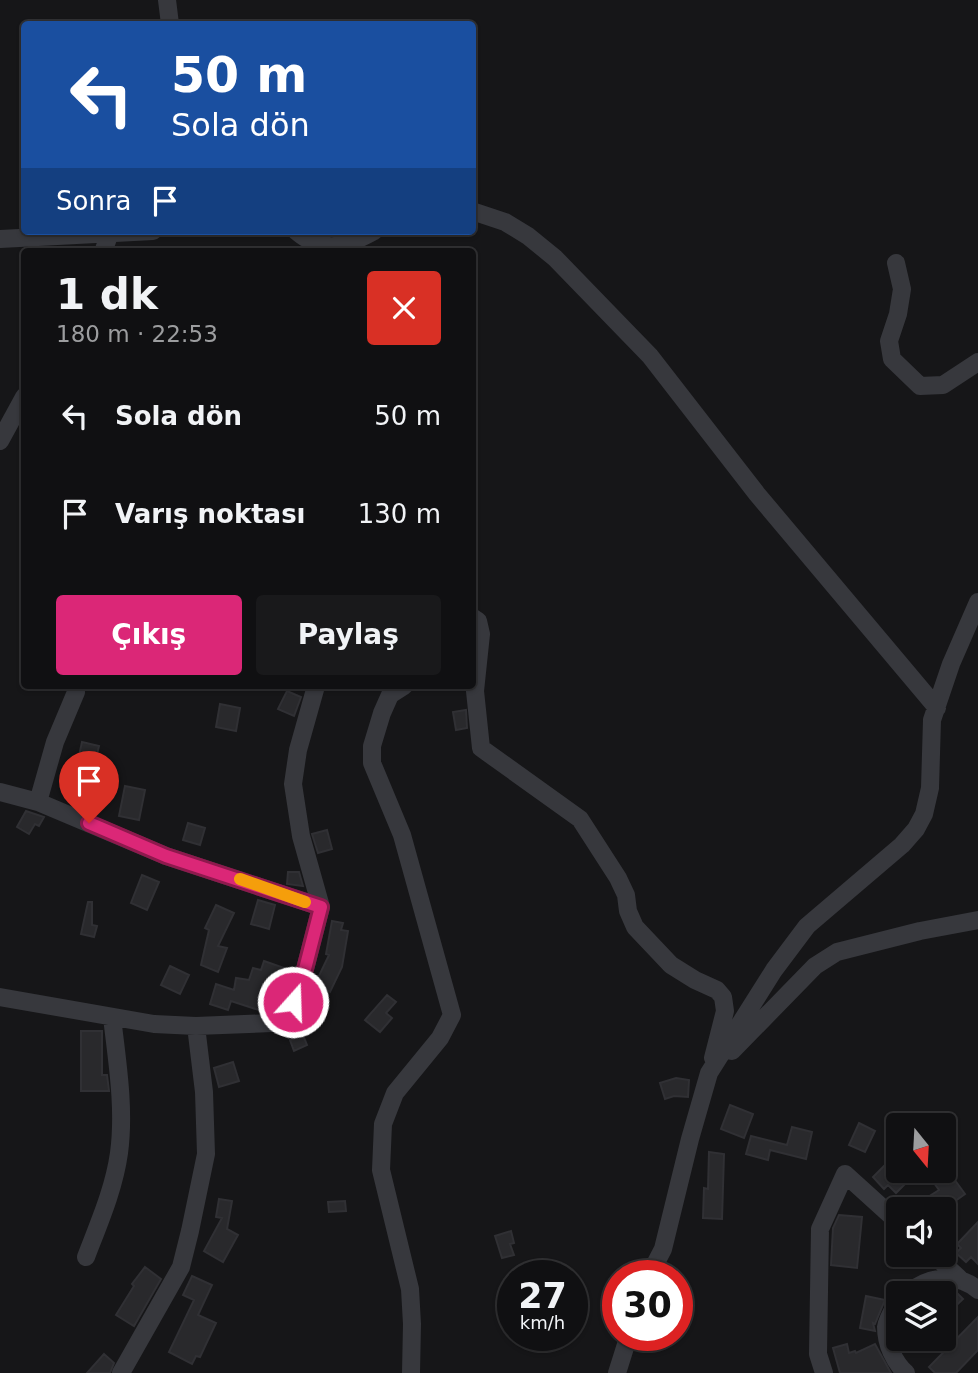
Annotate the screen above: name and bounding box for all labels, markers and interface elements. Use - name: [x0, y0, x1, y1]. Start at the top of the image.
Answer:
- text: 50 m: [171, 47, 307, 104]
- icon: left: [56, 49, 147, 140]
- text: Sola dön: [171, 106, 310, 144]
- icon: arrive: [146, 182, 184, 220]
- text: Sonra: [56, 186, 132, 216]
- text: 1 dk: [56, 270, 158, 319]
- button: close: [367, 271, 441, 345]
- text: 180 m · 22:53: [56, 321, 218, 347]
- icon: left: [56, 397, 94, 435]
- text: Sola dön: [115, 401, 242, 431]
- text: 50 m: [374, 401, 441, 431]
- icon: arrive: [56, 495, 94, 533]
- text: Varış noktası: [115, 499, 306, 529]
- text: 130 m: [358, 499, 441, 529]
- button: Çıkış: [56, 595, 242, 675]
- button: Paylaş: [256, 595, 441, 675]
- pin: [59, 751, 119, 823]
- icon: arrive: [70, 762, 108, 800]
- position arrow: [256, 965, 330, 1039]
- north arrow: [886, 1113, 956, 1183]
- map controls: [886, 1113, 956, 1351]
- button: sound: [886, 1197, 956, 1267]
- speed limit sign: 30: [602, 1260, 693, 1351]
- text: 27: [518, 1276, 567, 1316]
- button: layers: [886, 1281, 956, 1351]
- text: km/h: [520, 1312, 565, 1333]

